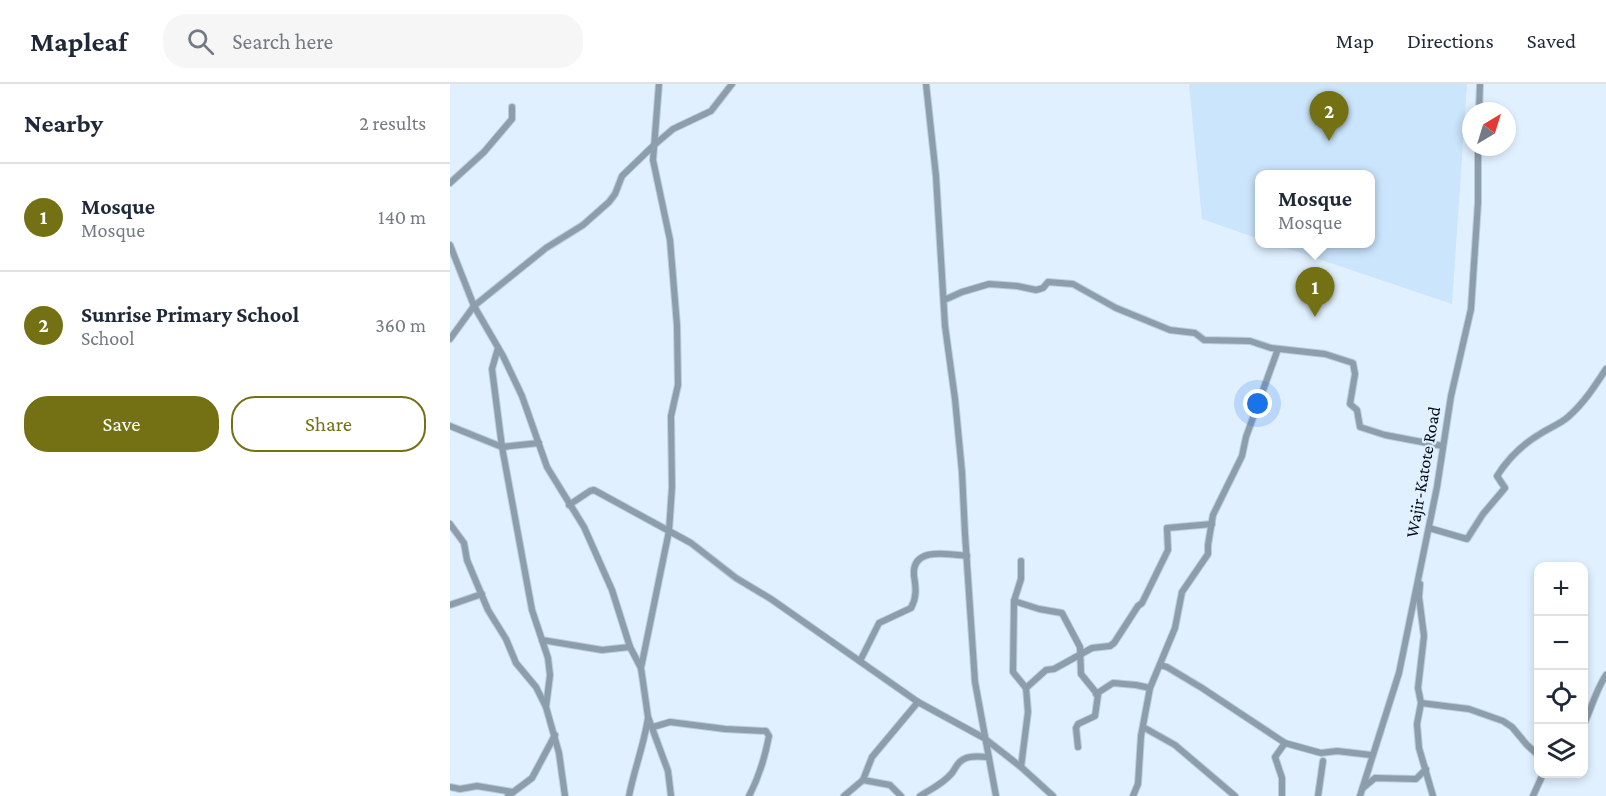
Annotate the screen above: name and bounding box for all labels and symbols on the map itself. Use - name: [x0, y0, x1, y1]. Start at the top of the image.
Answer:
- pin: 2: [1310, 92, 1348, 141]
- north arrow: [1462, 102, 1516, 156]
- pin: 1: [1296, 268, 1334, 317]
- your location: [1243, 389, 1272, 418]
- street label: Wajir-Katote Road: [1402, 404, 1445, 539]

